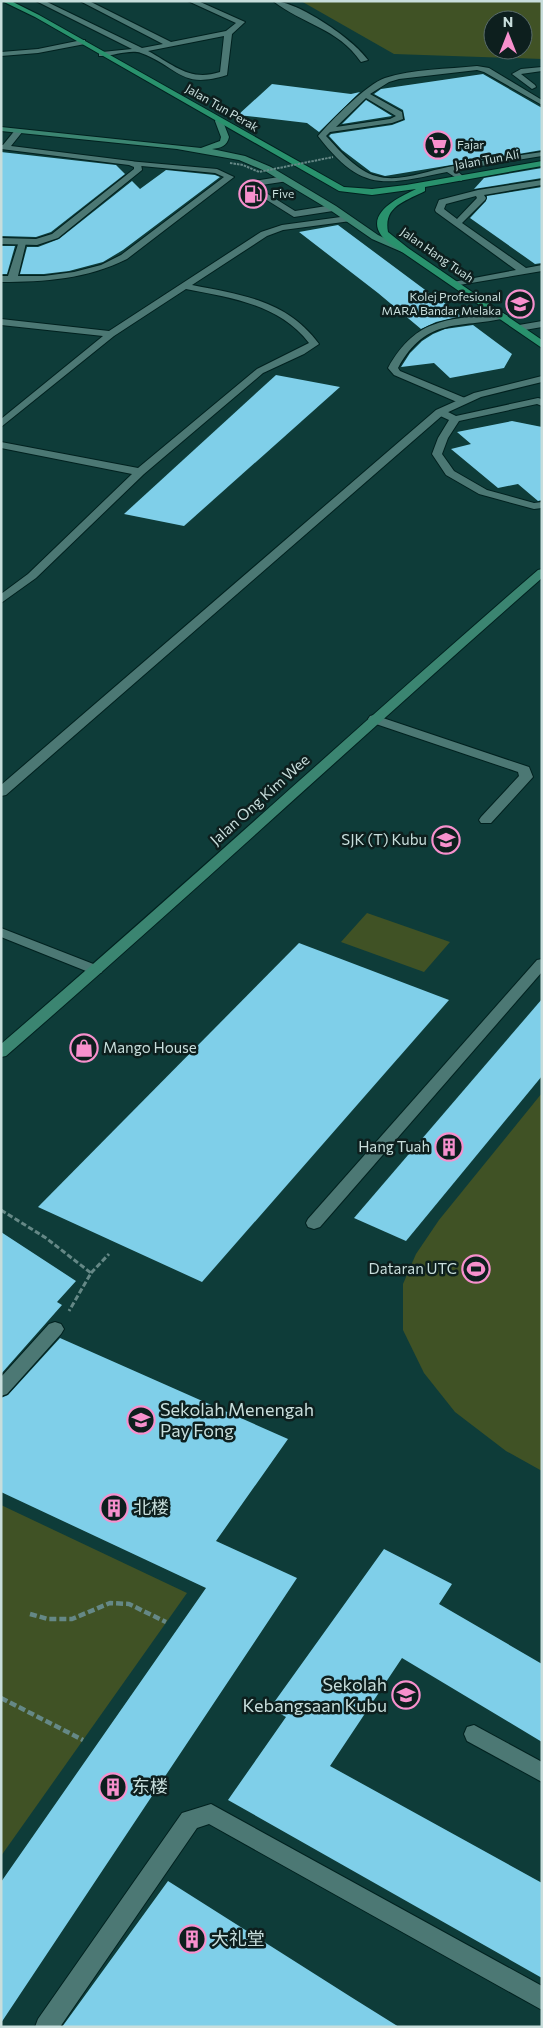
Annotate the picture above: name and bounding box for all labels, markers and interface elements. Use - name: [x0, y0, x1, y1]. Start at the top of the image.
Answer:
- north arrow: [483, 10, 533, 60]
- text: N: [503, 13, 513, 30]
- street label: Jalan Tun Perak: [183, 81, 262, 135]
- supermarket icon: Fajar: [423, 130, 453, 160]
- place label: Fajar: [457, 137, 484, 151]
- street label: Jalan Tun Ali: [453, 146, 520, 173]
- fuel station icon: Five: [238, 179, 268, 209]
- place label: Five: [272, 186, 294, 200]
- street label: Jalan Hang Tuah: [398, 224, 477, 285]
- place label: Kolej Profesional MARA Bandar Melaka: [382, 289, 501, 317]
- school or university icon: Kolej Profesional MARA Bandar Melaka: [505, 289, 535, 319]
- street label: Jalan Ong Kim Wee: [206, 750, 313, 848]
- school or university icon: SJK (T) Kubu: [431, 825, 461, 855]
- place label: SJK (T) Kubu: [341, 830, 427, 848]
- shop icon: Mango House: [69, 1033, 99, 1063]
- place label: Mango House: [103, 1038, 197, 1056]
- building icon: Hang Tuah: [434, 1132, 464, 1162]
- place label: Hang Tuah: [358, 1137, 430, 1155]
- sports icon: Dataran UTC: [461, 1254, 491, 1284]
- place label: Dataran UTC: [369, 1259, 457, 1277]
- place label: Sekolah Menengah Pay Fong: [160, 1398, 314, 1441]
- school or university icon: Sekolah Menengah Pay Fong: [126, 1405, 156, 1435]
- building icon: 北楼: [99, 1493, 129, 1523]
- place label: 北楼: [133, 1496, 169, 1518]
- place label: Sekolah Kebangsaan Kubu: [243, 1673, 387, 1716]
- school or university icon: Sekolah Kebangsaan Kubu: [391, 1680, 421, 1710]
- building icon: 东楼: [98, 1772, 128, 1802]
- place label: 东楼: [132, 1775, 168, 1797]
- building icon: 大礼堂: [177, 1924, 207, 1954]
- place label: 大礼堂: [211, 1927, 265, 1949]

